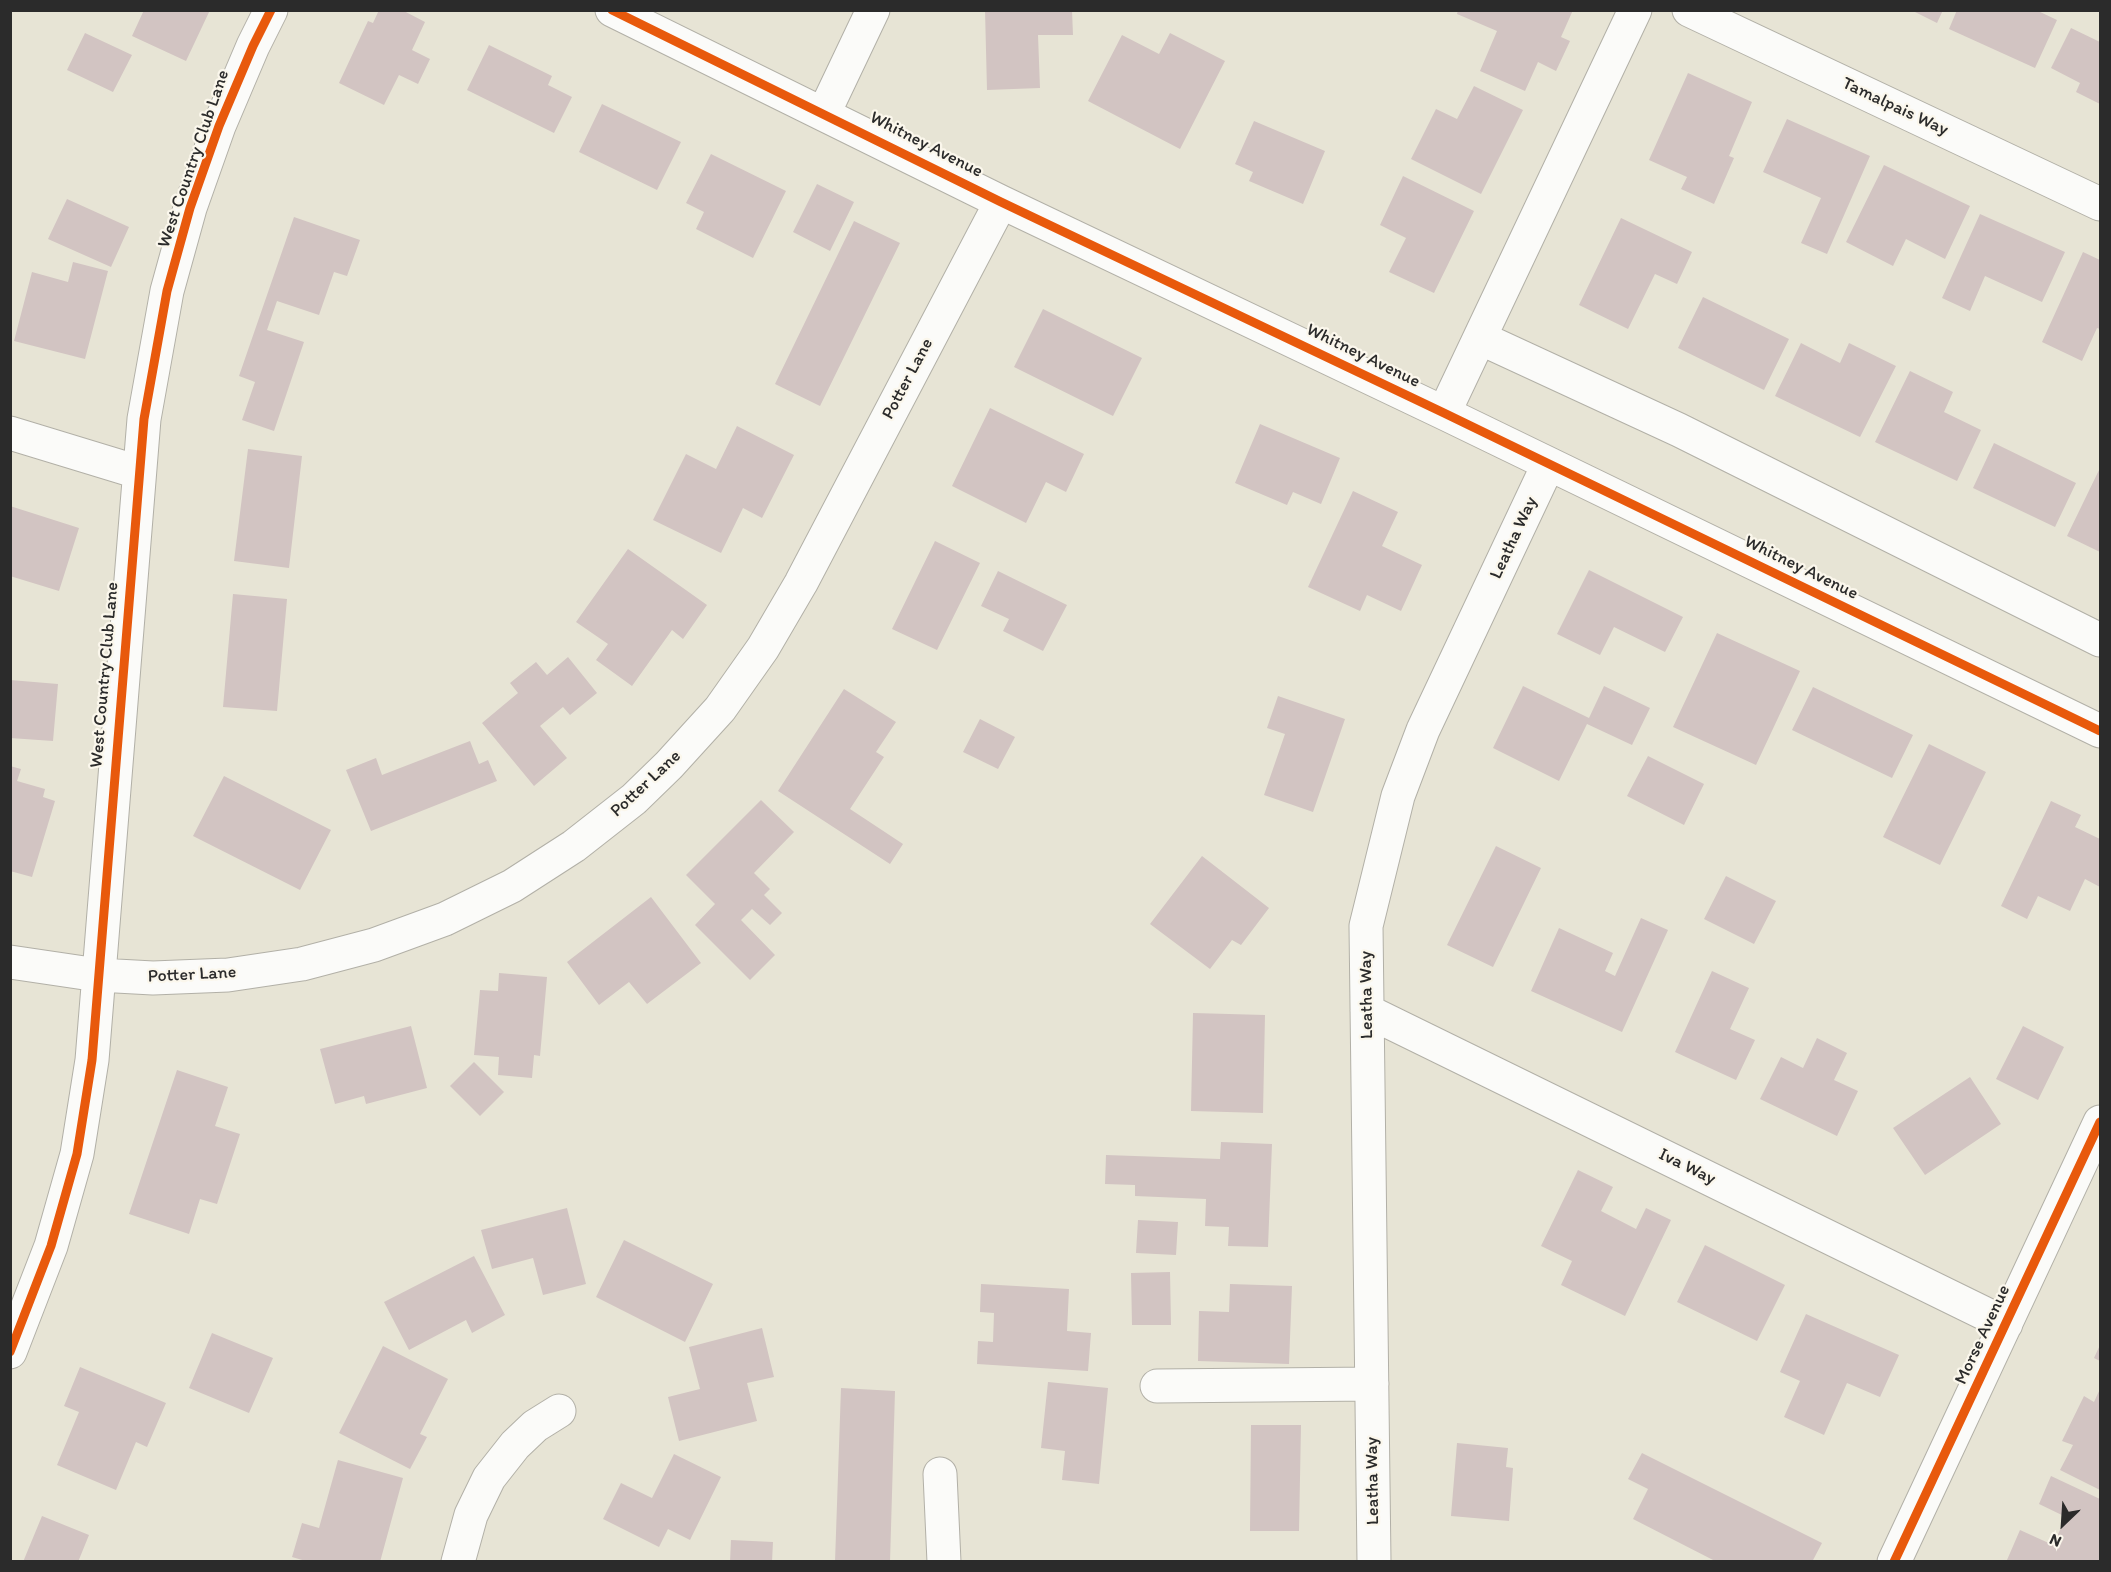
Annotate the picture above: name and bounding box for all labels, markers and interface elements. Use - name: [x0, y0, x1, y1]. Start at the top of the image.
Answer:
- street label: West Country Club Lane: [153, 67, 235, 251]
- street label: Tamalpais Way: [1838, 73, 1952, 141]
- street label: Whitney Avenue: [866, 107, 986, 183]
- street label: Whitney Avenue: [1303, 319, 1423, 393]
- street label: Potter Lane: [878, 335, 938, 423]
- street label: Leatha Way: [1486, 493, 1542, 583]
- street label: Whitney Avenue: [1741, 531, 1861, 605]
- street label: West Country Club Lane: [86, 581, 124, 769]
- street label: Potter Lane: [606, 746, 686, 822]
- street label: Leatha Way: [1355, 951, 1379, 1039]
- street label: Potter Lane: [147, 962, 237, 988]
- street label: Iva Way: [1655, 1144, 1719, 1190]
- street label: Morse Avenue: [1951, 1282, 2015, 1388]
- street label: Leatha Way: [1361, 1437, 1385, 1525]
- north arrow: [2033, 1494, 2093, 1554]
- text: N: [2046, 1530, 2064, 1552]

